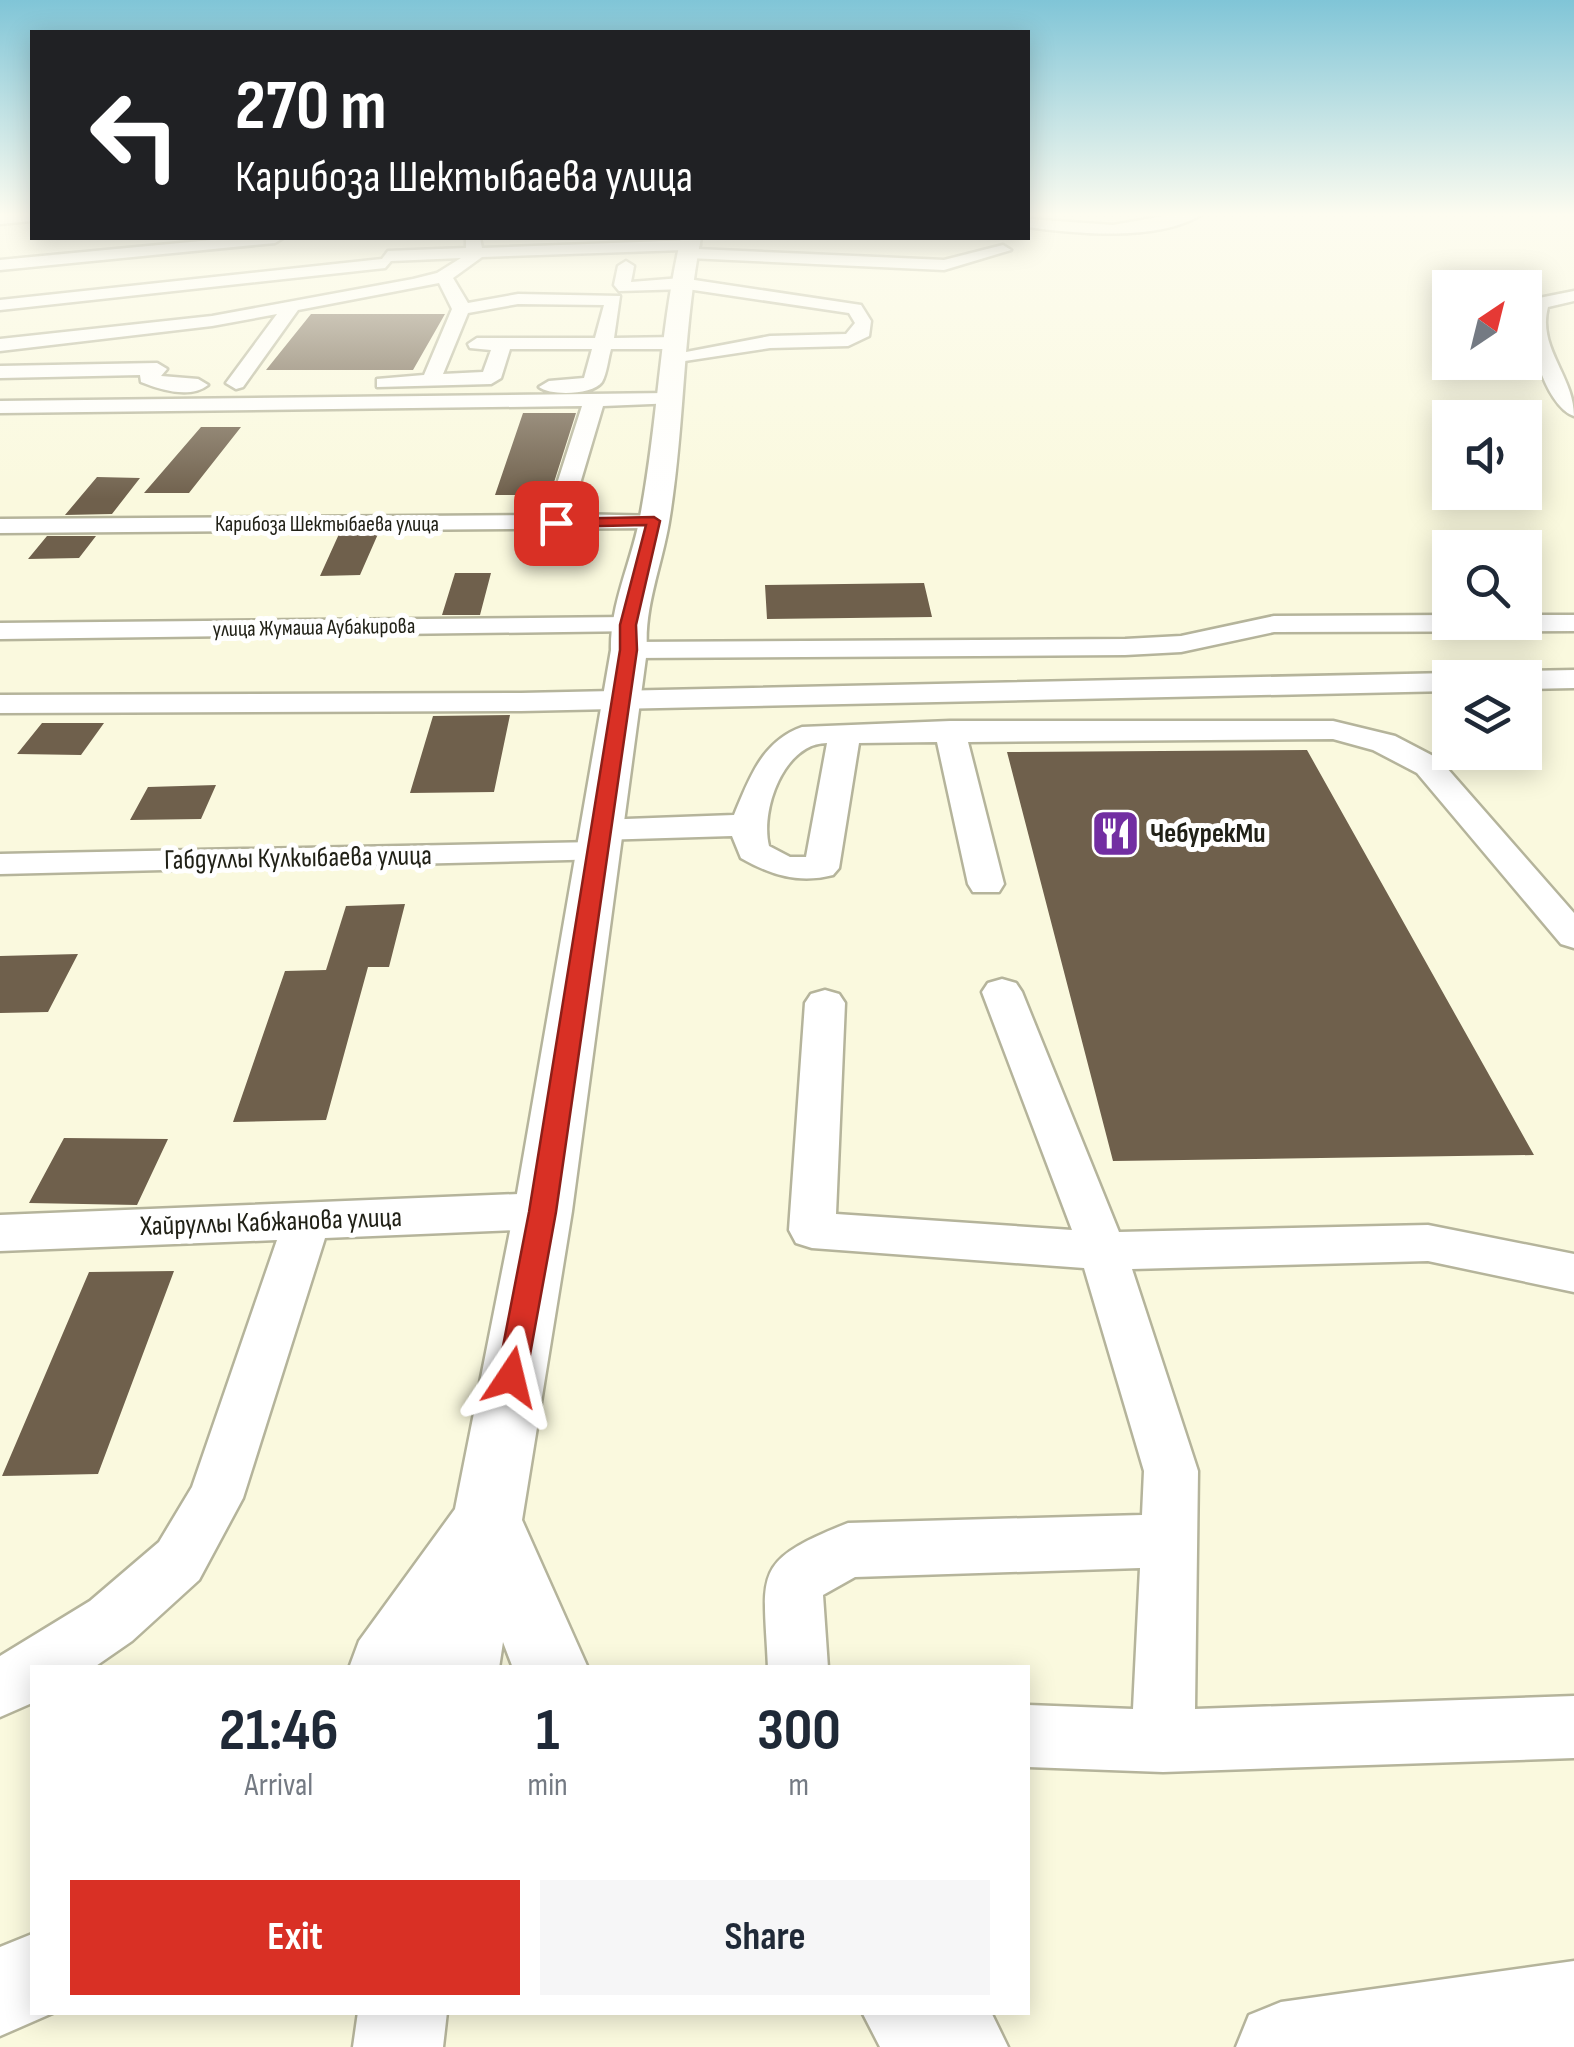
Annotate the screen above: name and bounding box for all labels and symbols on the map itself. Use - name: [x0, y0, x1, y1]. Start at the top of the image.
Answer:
- north arrow: [1432, 270, 1542, 380]
- pin: [514, 481, 599, 566]
- street label: Карибоза Шектыбаева улица: [215, 511, 439, 538]
- street label: улица Жумаша Аубакирова: [212, 613, 416, 643]
- restaurant icon: ЧебурекМи: [1089, 807, 1141, 859]
- place label: ЧебурекМи: [1150, 817, 1266, 850]
- street label: Габдуллы Кулкыбаева улица: [164, 839, 432, 877]
- street label: Хайруллы Кабжанова улица: [139, 1201, 402, 1243]
- position arrow: [459, 1325, 563, 1429]

